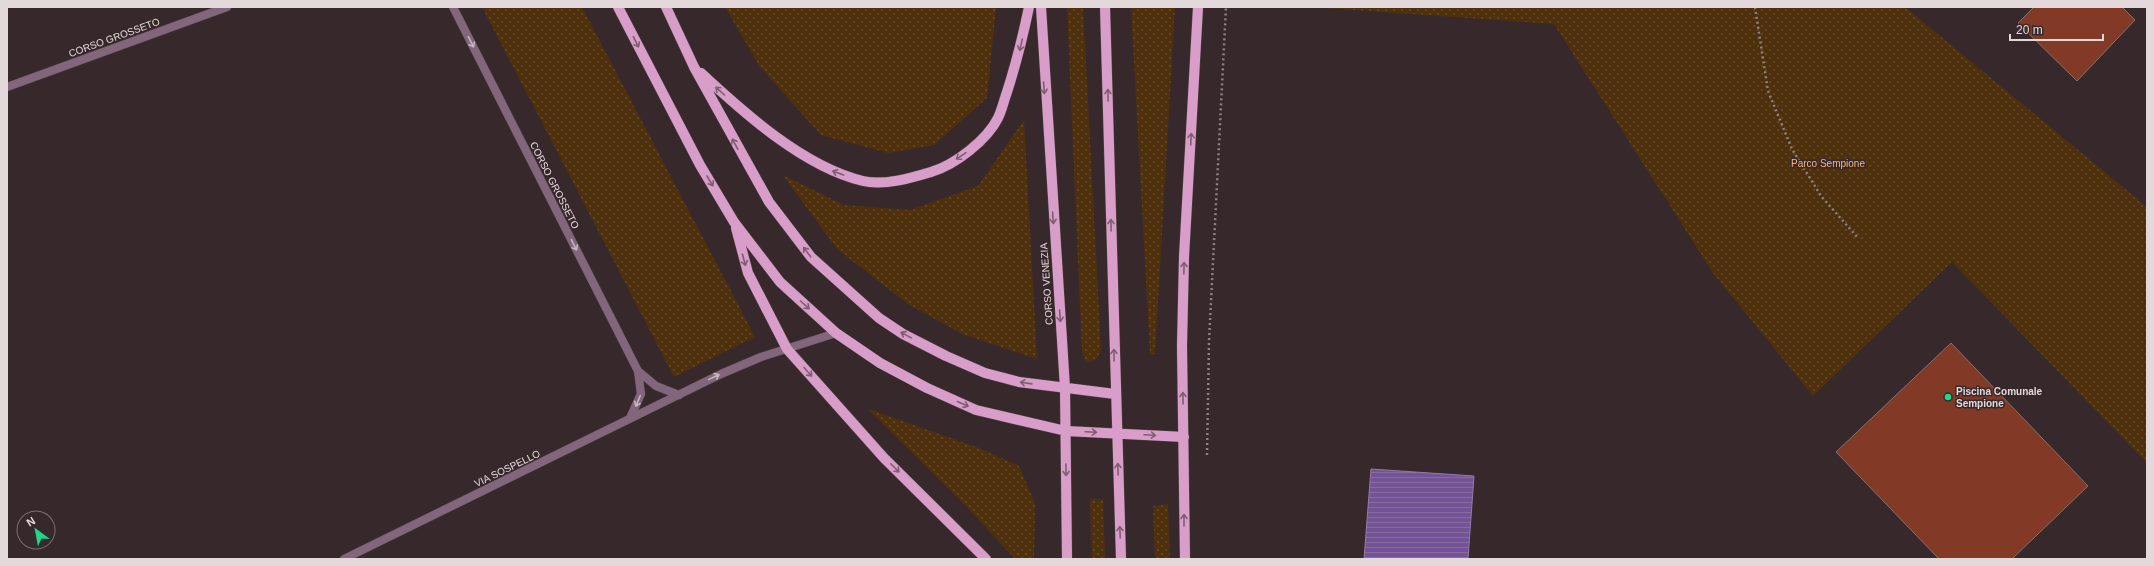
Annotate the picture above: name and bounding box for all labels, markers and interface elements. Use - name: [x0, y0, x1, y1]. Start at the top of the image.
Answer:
- street label: CORSO GROSSETO: [67, 16, 161, 59]
- scale bar: [2010, 16, 2103, 42]
- text: 20 m: [2016, 23, 2043, 37]
- one-way arrow: [633, 35, 640, 47]
- one-way arrow: [468, 36, 475, 48]
- one-way arrow: [1016, 38, 1024, 51]
- one-way arrow: [1041, 81, 1048, 94]
- one-way arrow: [716, 87, 726, 96]
- one-way arrow: [1104, 89, 1111, 102]
- one-way arrow: [1188, 133, 1195, 146]
- one-way arrow: [731, 138, 739, 150]
- street label: CORSO GROSSETO: [528, 140, 581, 231]
- one-way arrow: [956, 152, 967, 160]
- park label: Parco Sempione: [1791, 158, 1865, 169]
- one-way arrow: [833, 168, 845, 176]
- one-way arrow: [706, 175, 714, 187]
- one-way arrow: [1050, 211, 1057, 224]
- one-way arrow: [1107, 219, 1115, 232]
- one-way arrow: [571, 239, 578, 251]
- street label: CORSO VENEZIA: [1038, 242, 1055, 325]
- one-way arrow: [803, 246, 811, 257]
- one-way arrow: [741, 253, 748, 266]
- one-way arrow: [1180, 262, 1188, 275]
- one-way arrow: [800, 300, 810, 309]
- one-way arrow: [1057, 309, 1064, 322]
- one-way arrow: [900, 331, 912, 338]
- one-way arrow: [1110, 349, 1118, 362]
- one-way arrow: [803, 367, 813, 377]
- one-way arrow: [708, 373, 720, 380]
- one-way arrow: [1020, 379, 1033, 387]
- place label: Piscina Comunale Sempione: [1956, 386, 2043, 409]
- one-way arrow: [1179, 392, 1187, 405]
- marker: Piscina Comunale Sempione: [1943, 392, 1953, 402]
- one-way arrow: [633, 395, 641, 407]
- one-way arrow: [957, 401, 969, 408]
- one-way arrow: [1084, 429, 1097, 436]
- one-way arrow: [1143, 432, 1156, 439]
- street label: VIA SOSPELLO: [473, 448, 542, 489]
- one-way arrow: [890, 463, 900, 473]
- one-way arrow: [1062, 463, 1070, 476]
- one-way arrow: [1114, 463, 1121, 476]
- north arrow: [16, 510, 56, 550]
- text: N: [24, 514, 37, 529]
- one-way arrow: [1180, 514, 1188, 527]
- one-way arrow: [1116, 526, 1124, 539]

